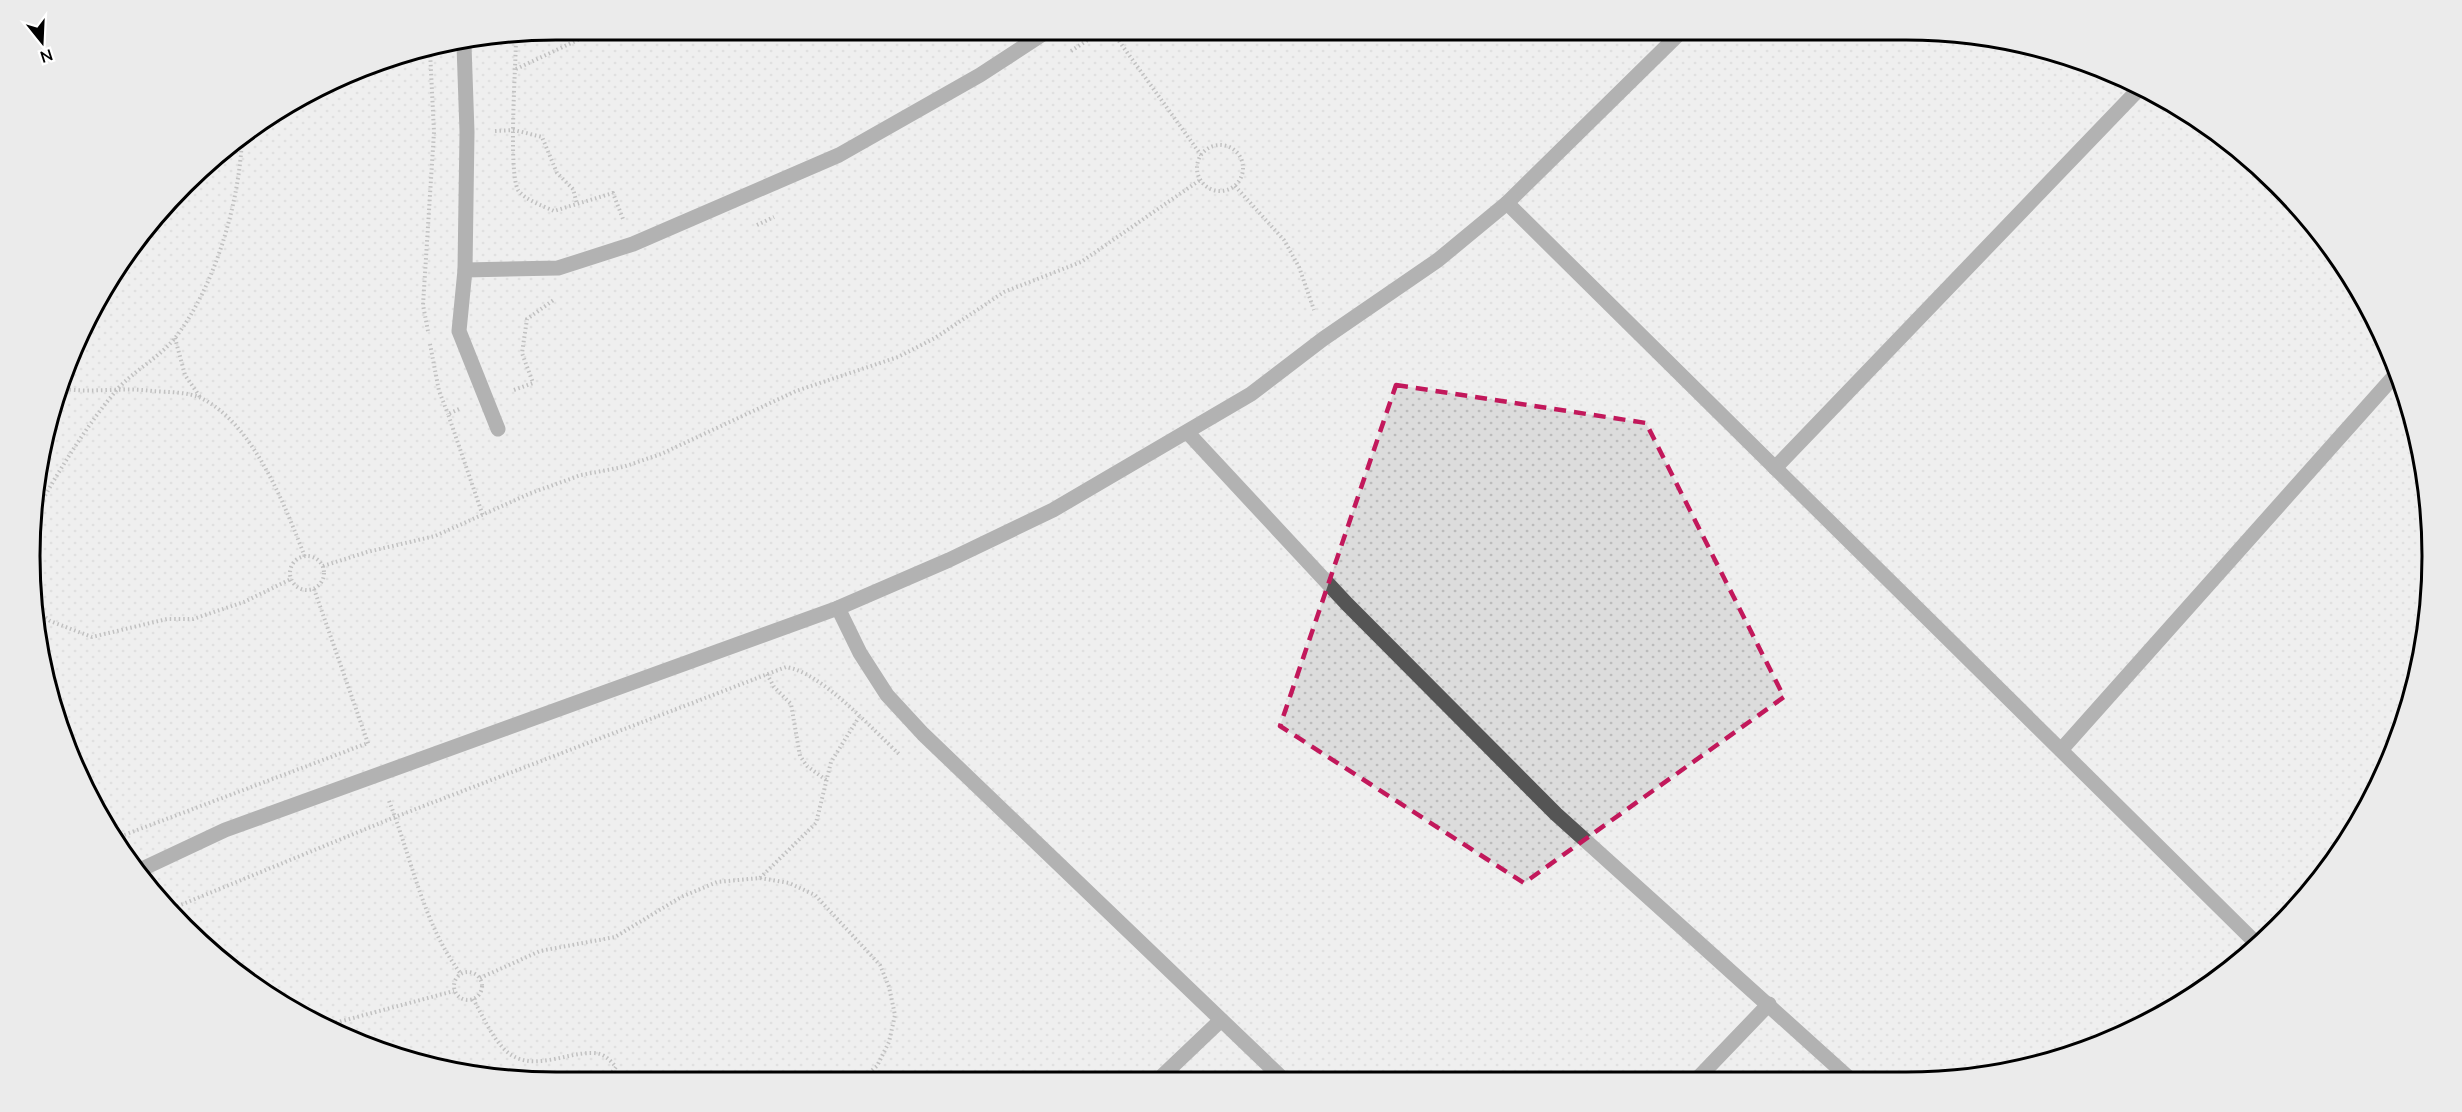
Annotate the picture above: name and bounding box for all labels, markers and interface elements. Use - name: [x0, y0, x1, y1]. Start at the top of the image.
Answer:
- north arrow: [12, 12, 72, 72]
- text: N: [38, 45, 55, 68]

